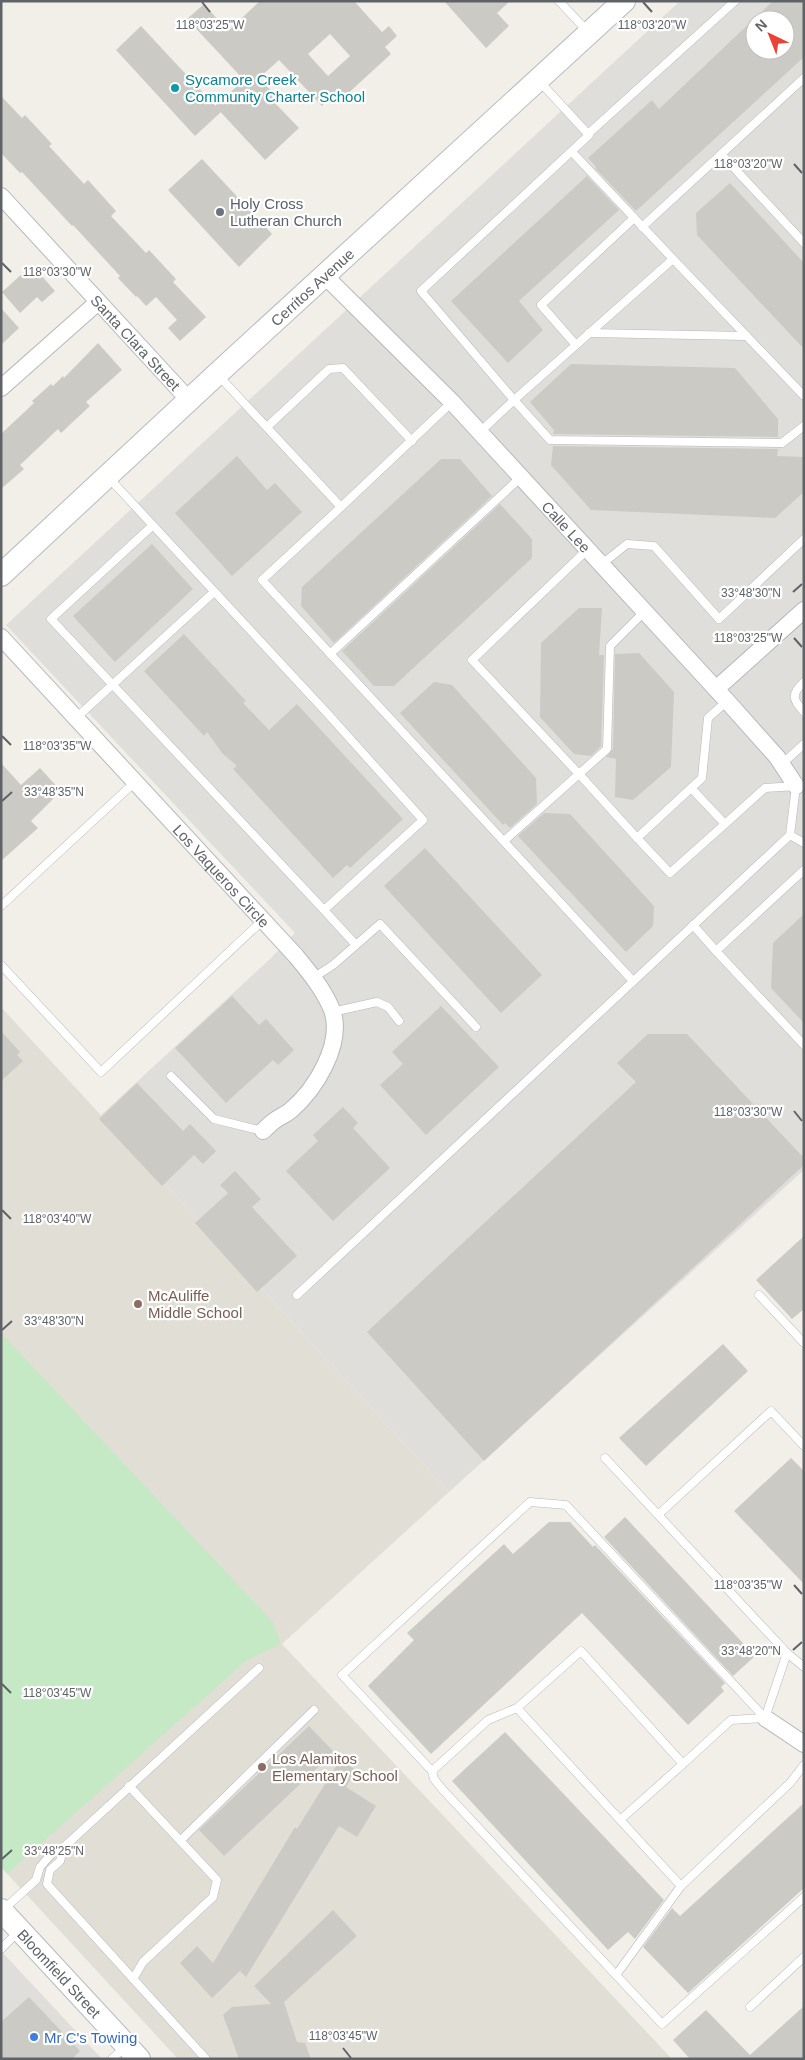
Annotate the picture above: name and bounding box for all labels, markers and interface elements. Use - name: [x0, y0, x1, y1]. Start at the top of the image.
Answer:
- north arrow: [745, 10, 795, 60]
- text: N: [752, 16, 770, 35]
- text: 118°03'25"W: [176, 18, 245, 32]
- text: 118°03'20"W: [618, 18, 687, 32]
- place label: Sycamore Creek Community Charter School: [185, 71, 365, 105]
- marker: Sycamore Creek Community Charter School: [169, 82, 181, 94]
- text: 118°03'20"W: [714, 157, 783, 171]
- place label: Holy Cross Lutheran Church: [230, 195, 342, 229]
- marker: Holy Cross Lutheran Church: [214, 206, 226, 218]
- street label: Cerritos Avenue: [267, 245, 357, 329]
- text: 118°03'30"W: [23, 265, 92, 279]
- street label: Santa Clara Street: [88, 291, 185, 394]
- street label: Calle Lee: [539, 497, 594, 556]
- text: 33°48'30"N: [721, 586, 781, 600]
- text: 118°03'25"W: [714, 631, 783, 645]
- text: 118°03'35"W: [23, 739, 92, 753]
- text: 33°48'35"N: [24, 785, 84, 799]
- street label: Los Vaqueros Circle: [170, 821, 273, 931]
- text: 118°03'30"W: [714, 1105, 783, 1119]
- text: 118°03'40"W: [23, 1212, 92, 1226]
- place label: McAuliffe Middle School: [148, 1287, 242, 1321]
- marker: McAuliffe Middle School: [132, 1298, 144, 1310]
- text: 33°48'30"N: [24, 1314, 84, 1328]
- text: 118°03'35"W: [714, 1578, 783, 1592]
- text: 33°48'20"N: [721, 1644, 781, 1658]
- text: 118°03'45"W: [23, 1686, 92, 1700]
- place label: Los Alamitos Elementary School: [272, 1750, 398, 1784]
- marker: Los Alamitos Elementary School: [256, 1761, 268, 1773]
- text: 33°48'25"N: [24, 1844, 84, 1858]
- street label: Bloomfield Street: [14, 1925, 105, 2021]
- place label: Mr C's Towing: [44, 2029, 137, 2046]
- text: 118°03'45"W: [309, 2029, 378, 2043]
- marker: Mr C's Towing: [28, 2031, 40, 2043]

